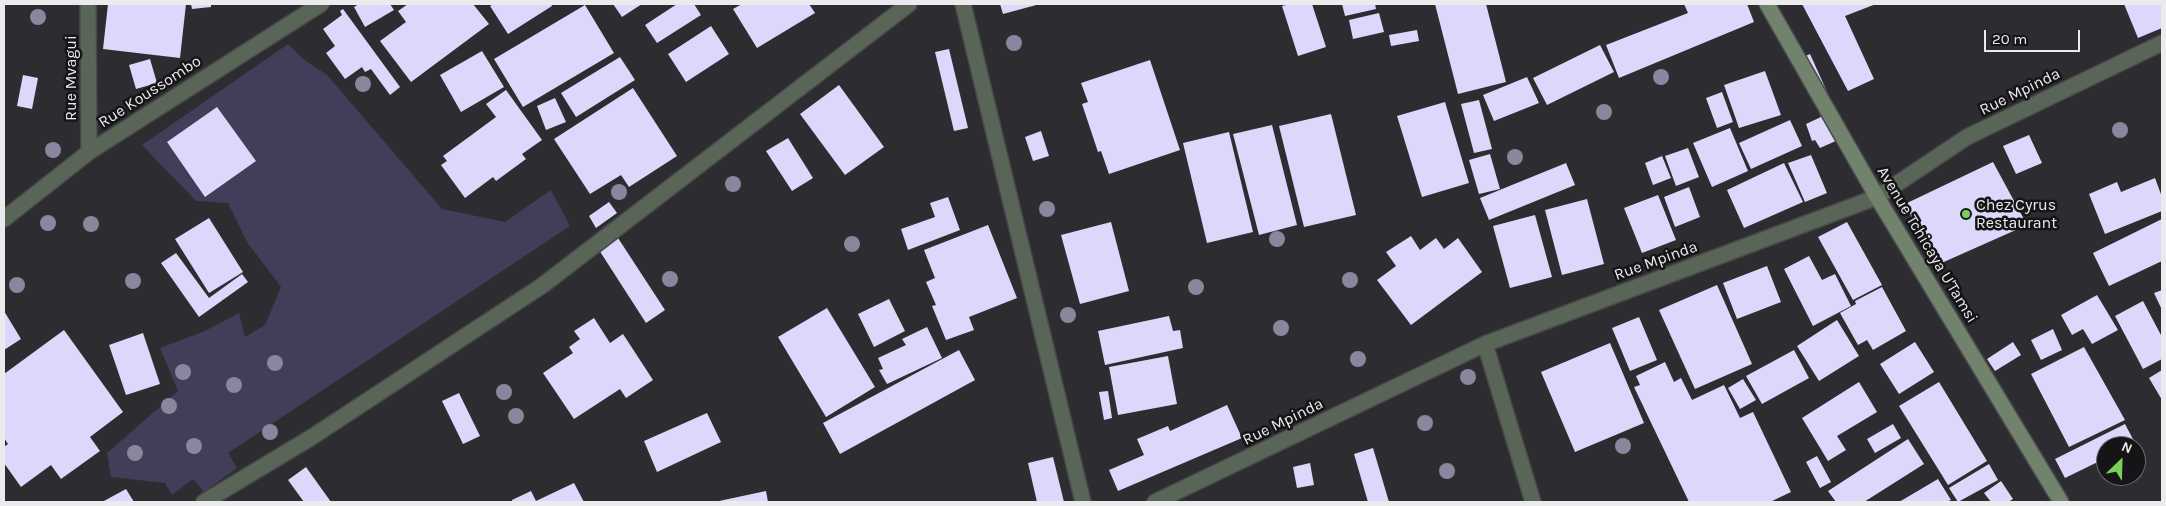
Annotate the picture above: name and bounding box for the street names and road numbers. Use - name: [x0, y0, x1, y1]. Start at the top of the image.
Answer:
- street label: Rue Mvagui: [61, 35, 81, 121]
- street label: Rue Koussombo: [95, 52, 205, 132]
- street label: Rue Mpinda: [1977, 64, 2063, 120]
- street label: Avenue Tchicaya U'Tamsi: [1873, 163, 1981, 327]
- street label: Rue Mpinda: [1612, 237, 1700, 285]
- street label: Rue Mpinda: [1240, 394, 1326, 450]

